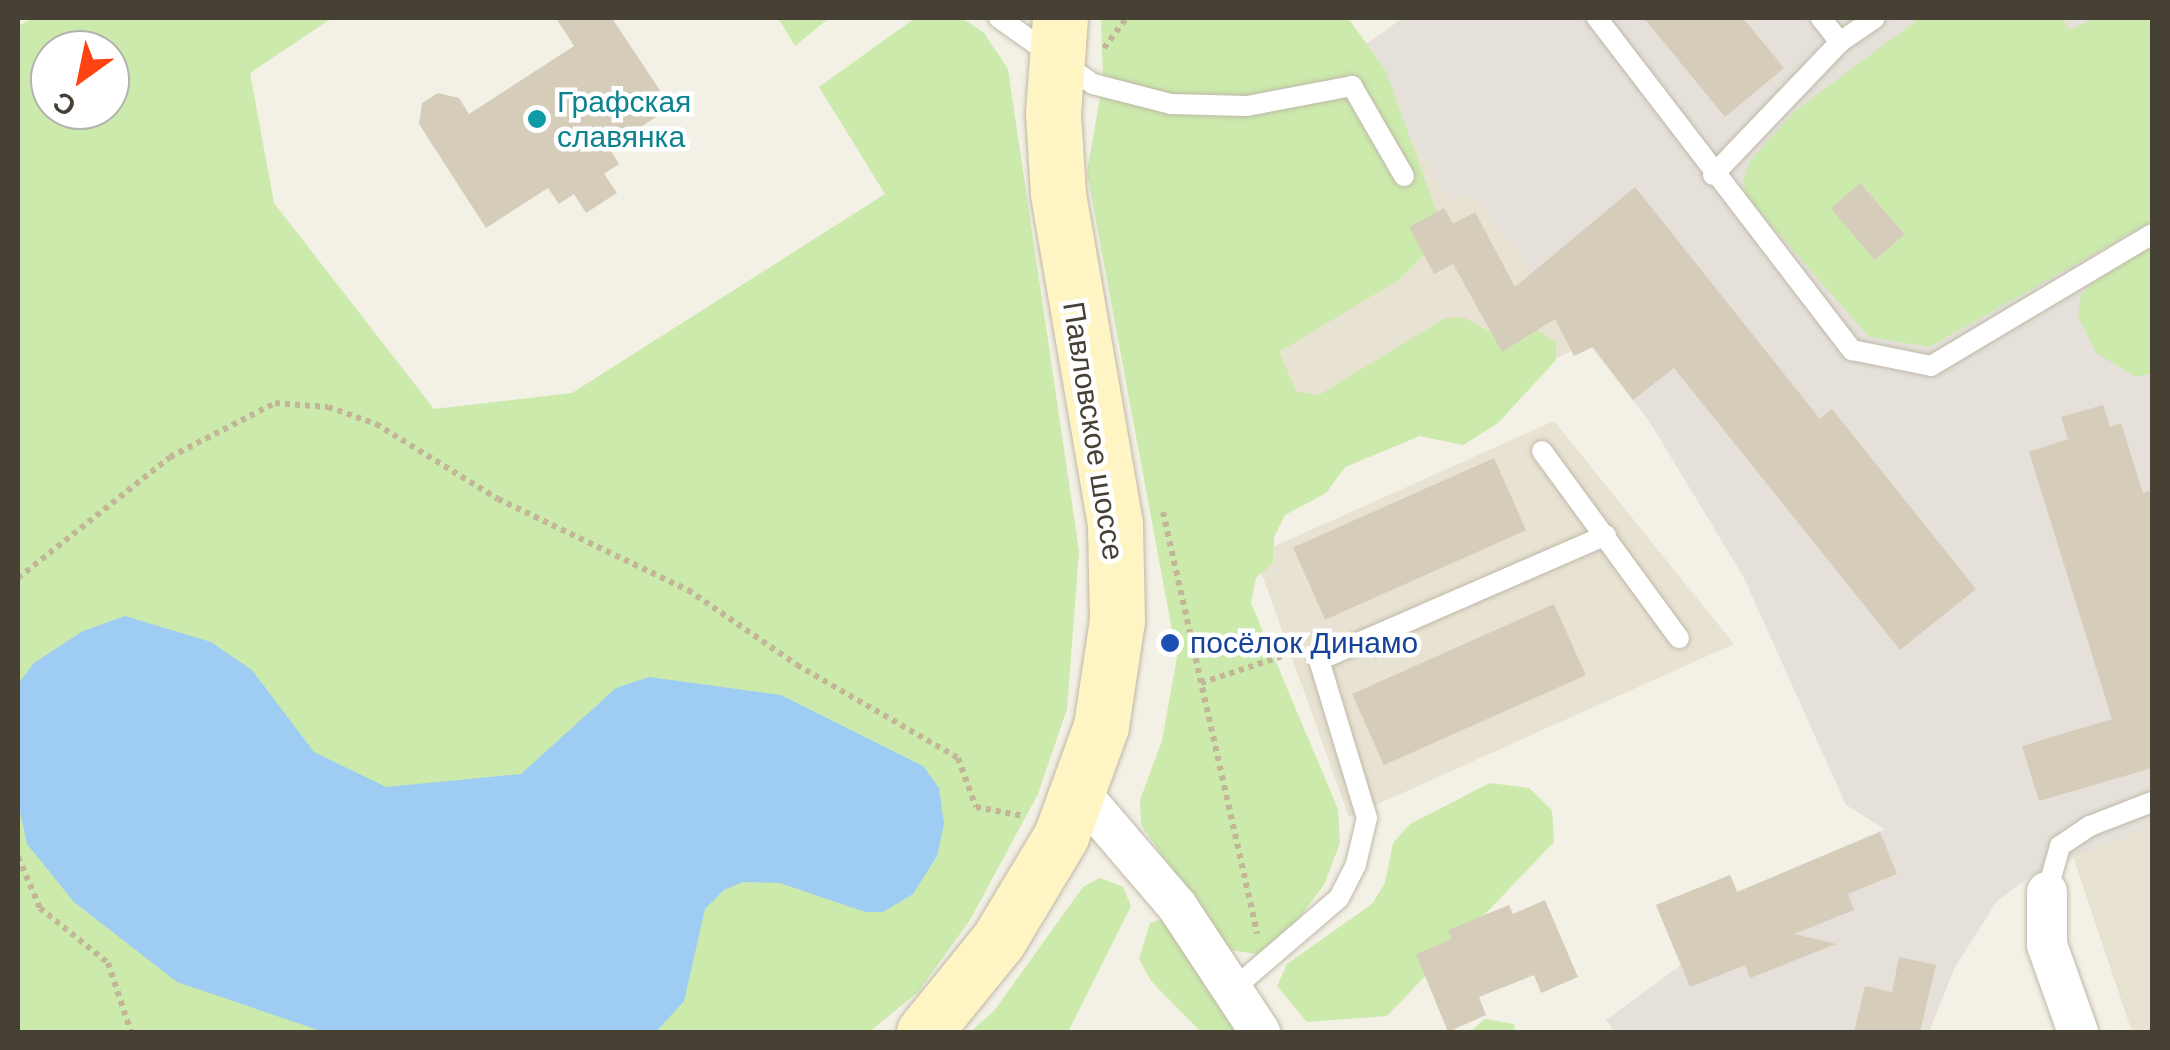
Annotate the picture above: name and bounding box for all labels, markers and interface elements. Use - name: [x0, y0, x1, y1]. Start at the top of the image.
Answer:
- north arrow: [30, 30, 130, 130]
- place label: Графская славянка: [557, 84, 691, 154]
- text: С: [48, 85, 81, 122]
- marker: Графская славянка: [526, 108, 548, 130]
- street label: Павловское шоссе: [1055, 299, 1131, 563]
- place label: посёлок Динамо: [1190, 625, 1418, 661]
- marker: посёлок Динамо: [1159, 632, 1181, 654]

